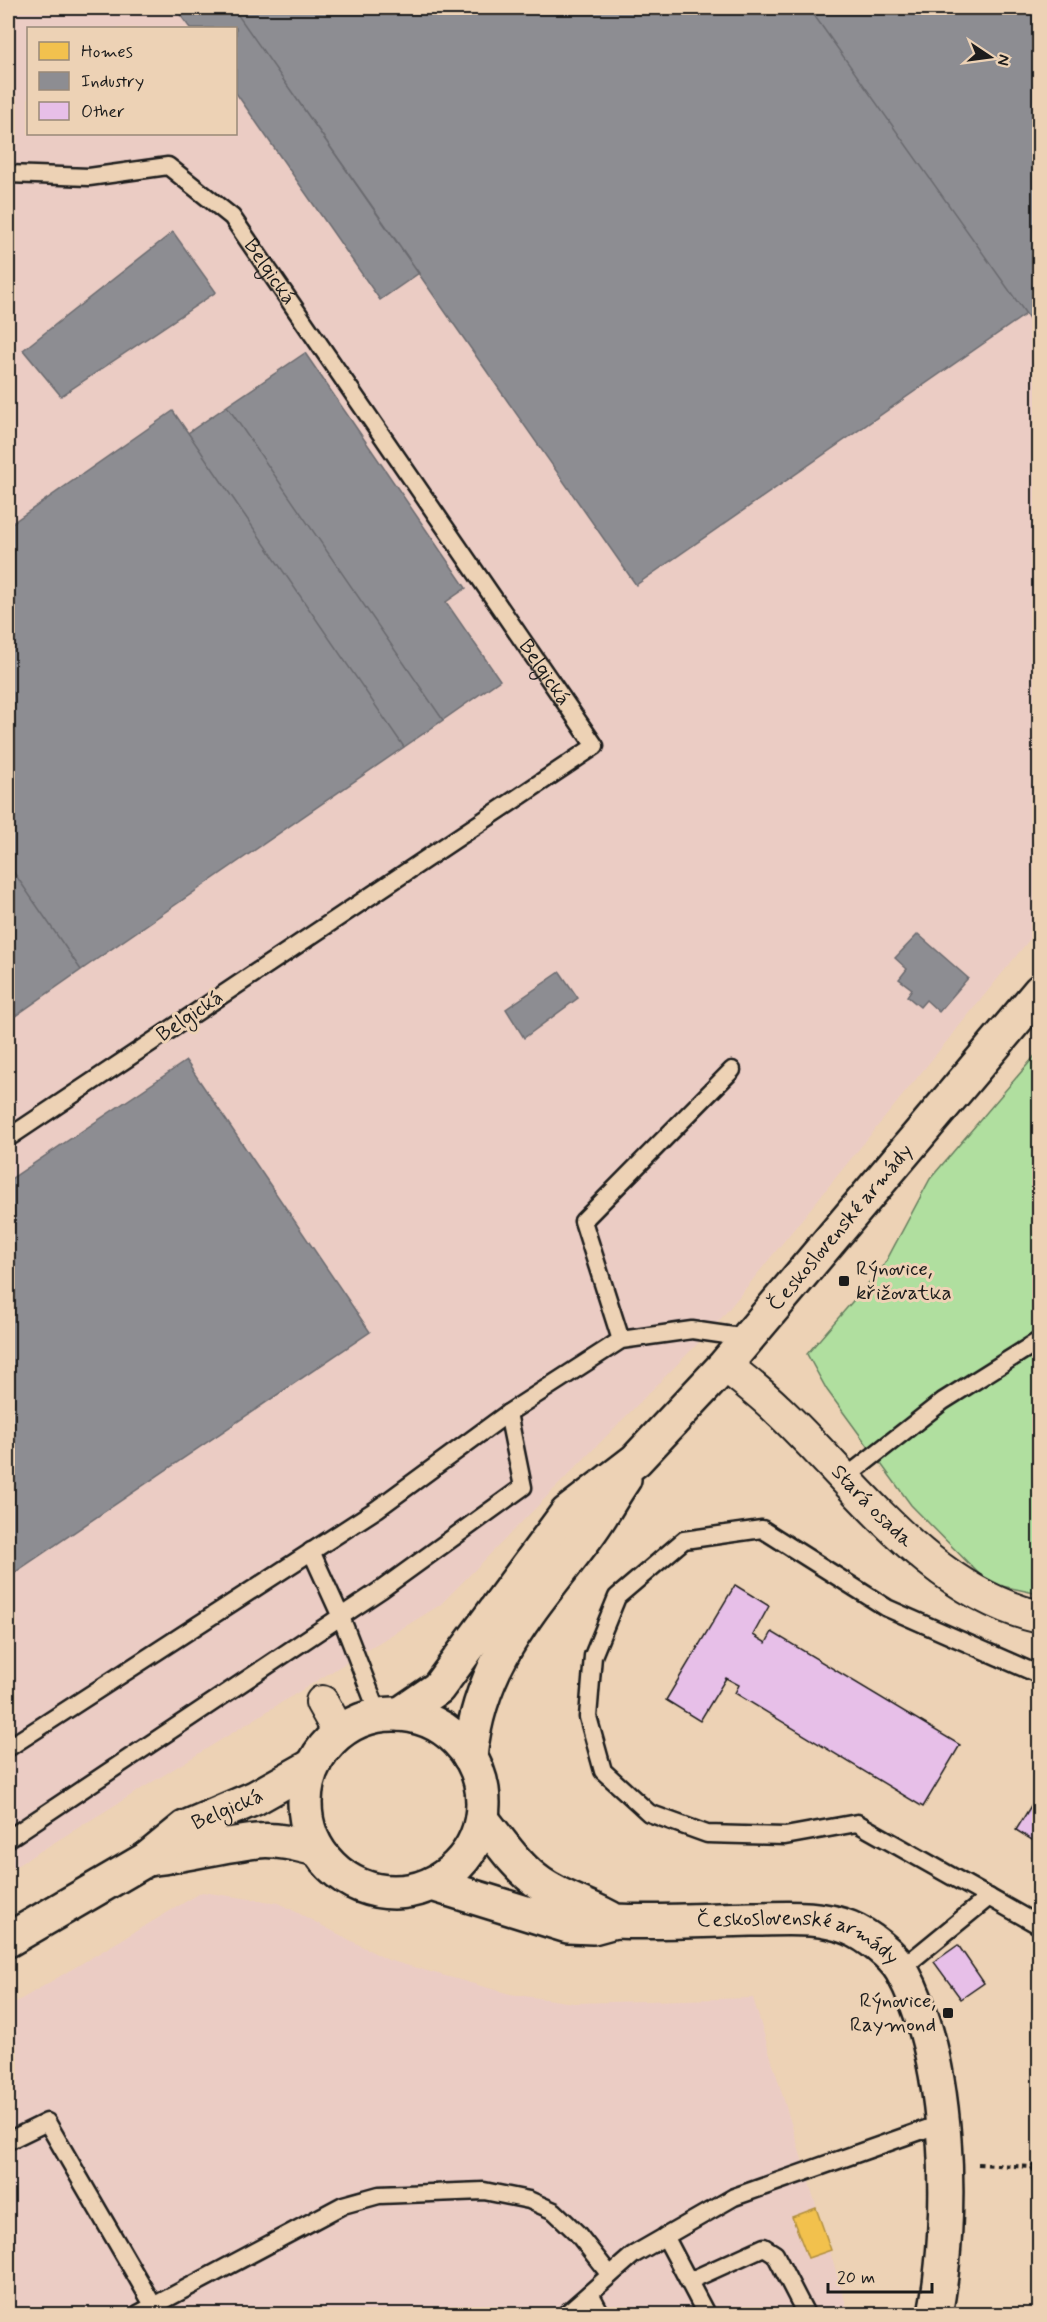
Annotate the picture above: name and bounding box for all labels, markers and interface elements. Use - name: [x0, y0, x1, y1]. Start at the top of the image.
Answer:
- legend: [27, 27, 237, 135]
- north arrow: [960, 27, 1020, 87]
- text: Homes: [81, 40, 133, 64]
- text: N: [992, 52, 1015, 68]
- text: Industry: [81, 70, 144, 94]
- text: Other: [81, 100, 125, 124]
- street label: Belgická: [237, 233, 302, 311]
- street label: Belgická: [512, 634, 577, 711]
- street label: Belgická: [151, 983, 229, 1049]
- street label: Československé armády: [762, 1138, 919, 1318]
- place label: Rýnovice, křižovatka: [856, 1255, 952, 1307]
- marker: Rýnovice, křižovatka: [837, 1274, 851, 1288]
- street label: Stará osada: [825, 1459, 919, 1554]
- street label: Belgická: [187, 1782, 268, 1837]
- street label: Československé armády: [696, 1904, 905, 1971]
- place label: Rýnovice, Raymond: [850, 1987, 936, 2039]
- marker: Rýnovice, Raymond: [941, 2006, 955, 2020]
- scale bar: [828, 2256, 932, 2294]
- text: 20 m: [837, 2266, 875, 2290]

